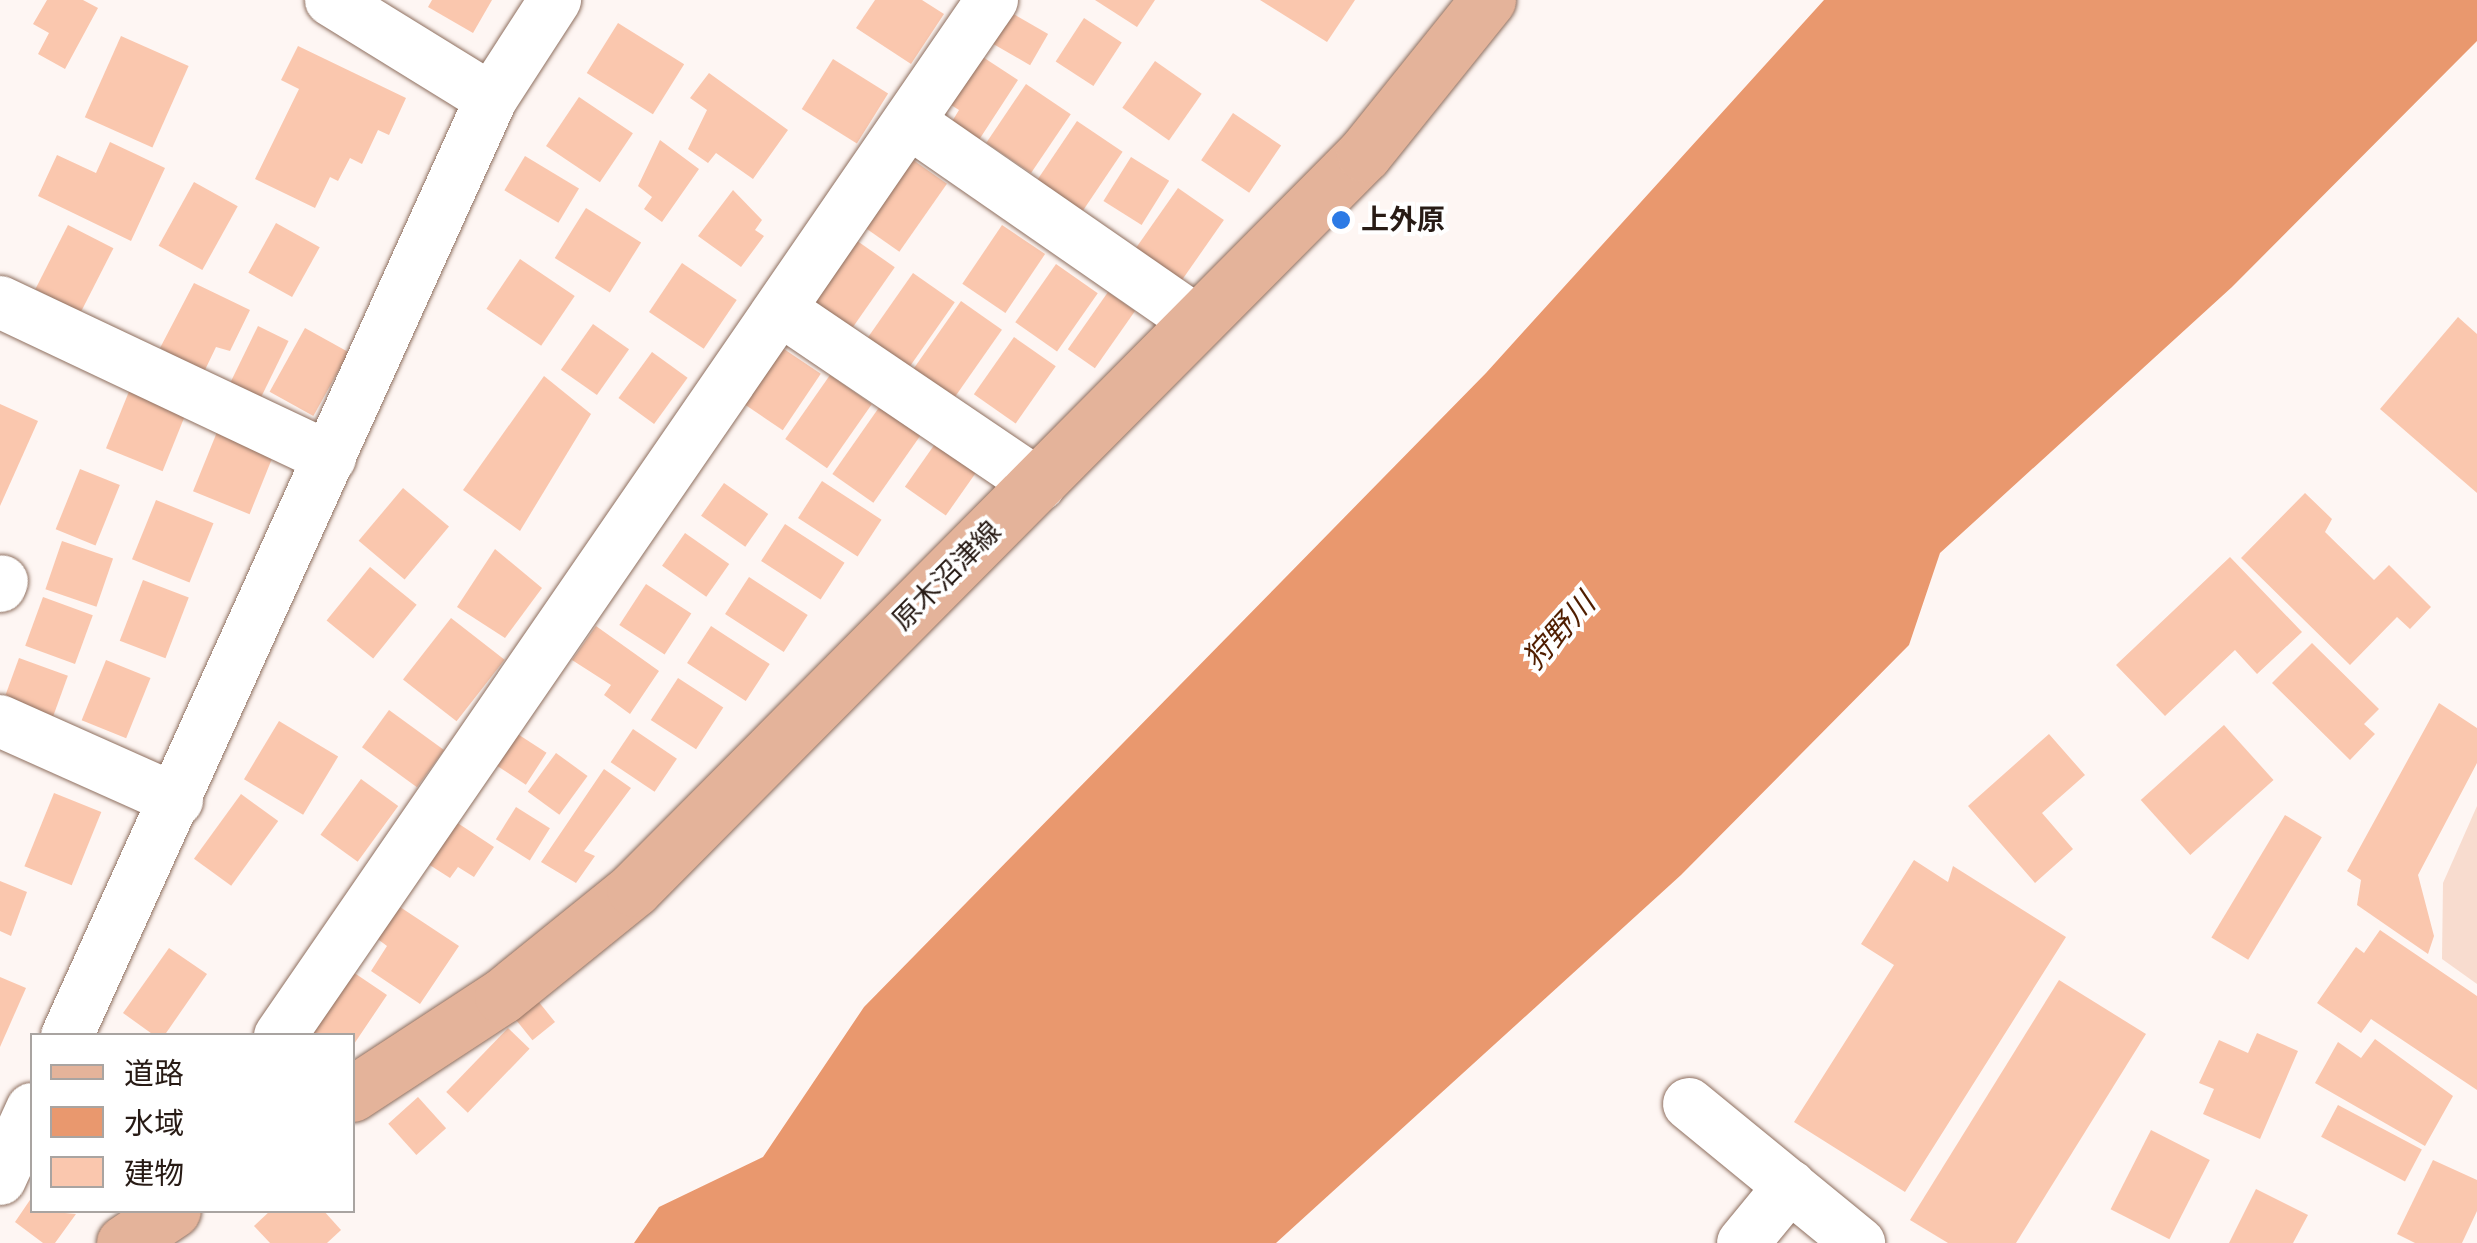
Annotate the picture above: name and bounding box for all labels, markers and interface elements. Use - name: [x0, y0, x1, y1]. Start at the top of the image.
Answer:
- place label: 上外原: [1361, 203, 1445, 237]
- marker: 上外原: [1330, 209, 1352, 231]
- street label: 原木沼津線: [886, 515, 1008, 637]
- water label: 狩野川: [1517, 587, 1603, 677]
- legend: [30, 1033, 355, 1213]
- text: 道路: [124, 1053, 184, 1096]
- text: 水域: [124, 1103, 184, 1146]
- text: 建物: [124, 1153, 184, 1196]

